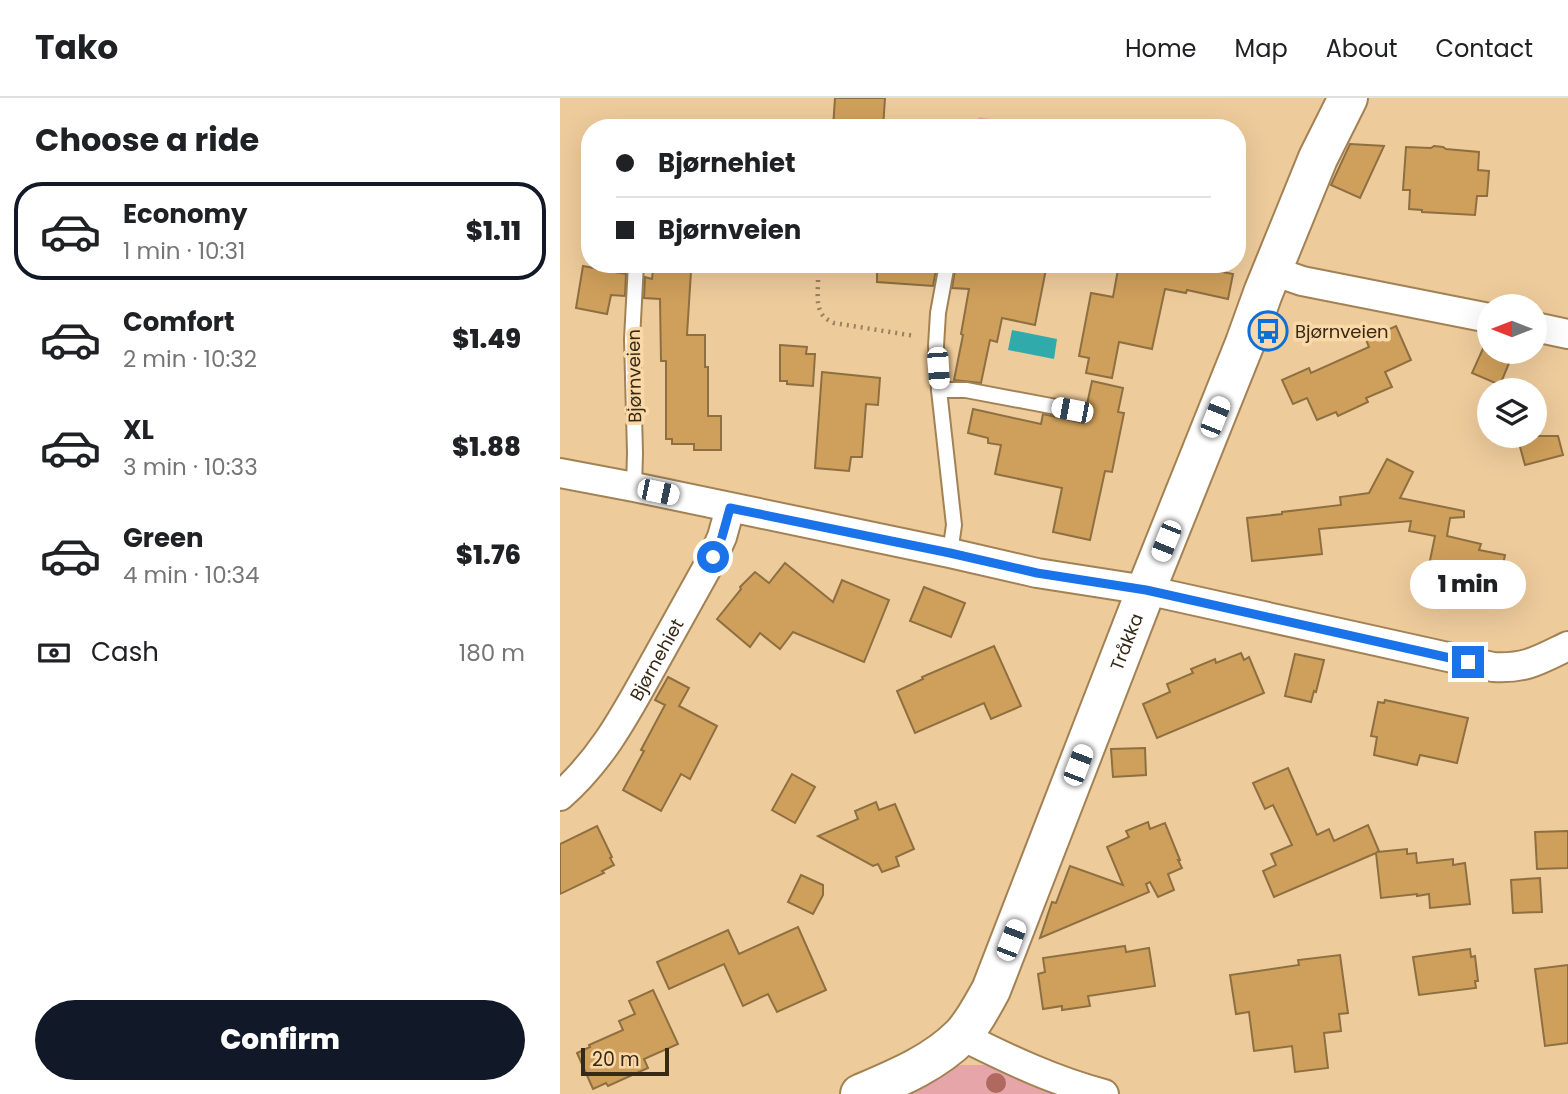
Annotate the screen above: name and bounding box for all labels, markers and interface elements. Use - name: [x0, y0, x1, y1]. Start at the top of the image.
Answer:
- text: Tako: [35, 24, 118, 71]
- text: Home: [1125, 32, 1197, 65]
- text: Map: [1235, 32, 1288, 65]
- text: About: [1326, 32, 1397, 65]
- text: Contact: [1435, 32, 1533, 65]
- text: Choose a ride: [35, 117, 259, 162]
- text: Bjørnehiet: [658, 145, 796, 181]
- text: Economy: [123, 196, 247, 232]
- icon: car: [39, 200, 102, 263]
- text: Bjørnveien: [658, 212, 801, 248]
- text: $1.11: [466, 213, 521, 249]
- text: 1 min · 10:31: [123, 235, 245, 267]
- north arrow: [1477, 294, 1547, 364]
- map controls: [1477, 294, 1547, 448]
- text: Comfort: [123, 304, 235, 340]
- icon: car: [39, 308, 102, 371]
- bus stop icon: Bjørnveien: [1247, 310, 1289, 352]
- place label: Bjørnveien: [1295, 319, 1389, 344]
- text: $1.49: [452, 321, 521, 357]
- street label: Bjørnveien: [621, 329, 647, 423]
- text: 2 min · 10:32: [123, 343, 257, 375]
- car: [927, 346, 950, 390]
- button: layers: [1477, 378, 1547, 448]
- car: [1198, 394, 1233, 440]
- car: [1050, 396, 1095, 424]
- text: XL: [123, 412, 154, 448]
- icon: car: [39, 416, 102, 479]
- text: $1.88: [452, 429, 521, 465]
- text: 3 min · 10:33: [123, 451, 258, 483]
- car: [636, 477, 681, 507]
- car: [1149, 518, 1184, 564]
- text: Green: [123, 520, 204, 556]
- icon: car: [39, 524, 102, 587]
- text: $1.76: [456, 537, 521, 573]
- route start: [697, 541, 729, 573]
- text: 4 min · 10:34: [123, 559, 260, 591]
- callout: 1 min: [1410, 560, 1526, 610]
- text: 1 min: [1438, 568, 1498, 600]
- street label: Tråkka: [1104, 609, 1148, 674]
- street label: Bjørnehiet: [623, 614, 689, 705]
- icon: cash: [35, 634, 73, 672]
- text: Cash: [91, 634, 159, 670]
- text: 180 m: [459, 637, 525, 669]
- route end: [1452, 646, 1484, 678]
- car: [1061, 742, 1096, 788]
- car: [994, 917, 1029, 963]
- button: Confirm: [35, 1000, 525, 1080]
- scale bar: [581, 1045, 668, 1077]
- text: 20 m: [592, 1046, 640, 1073]

